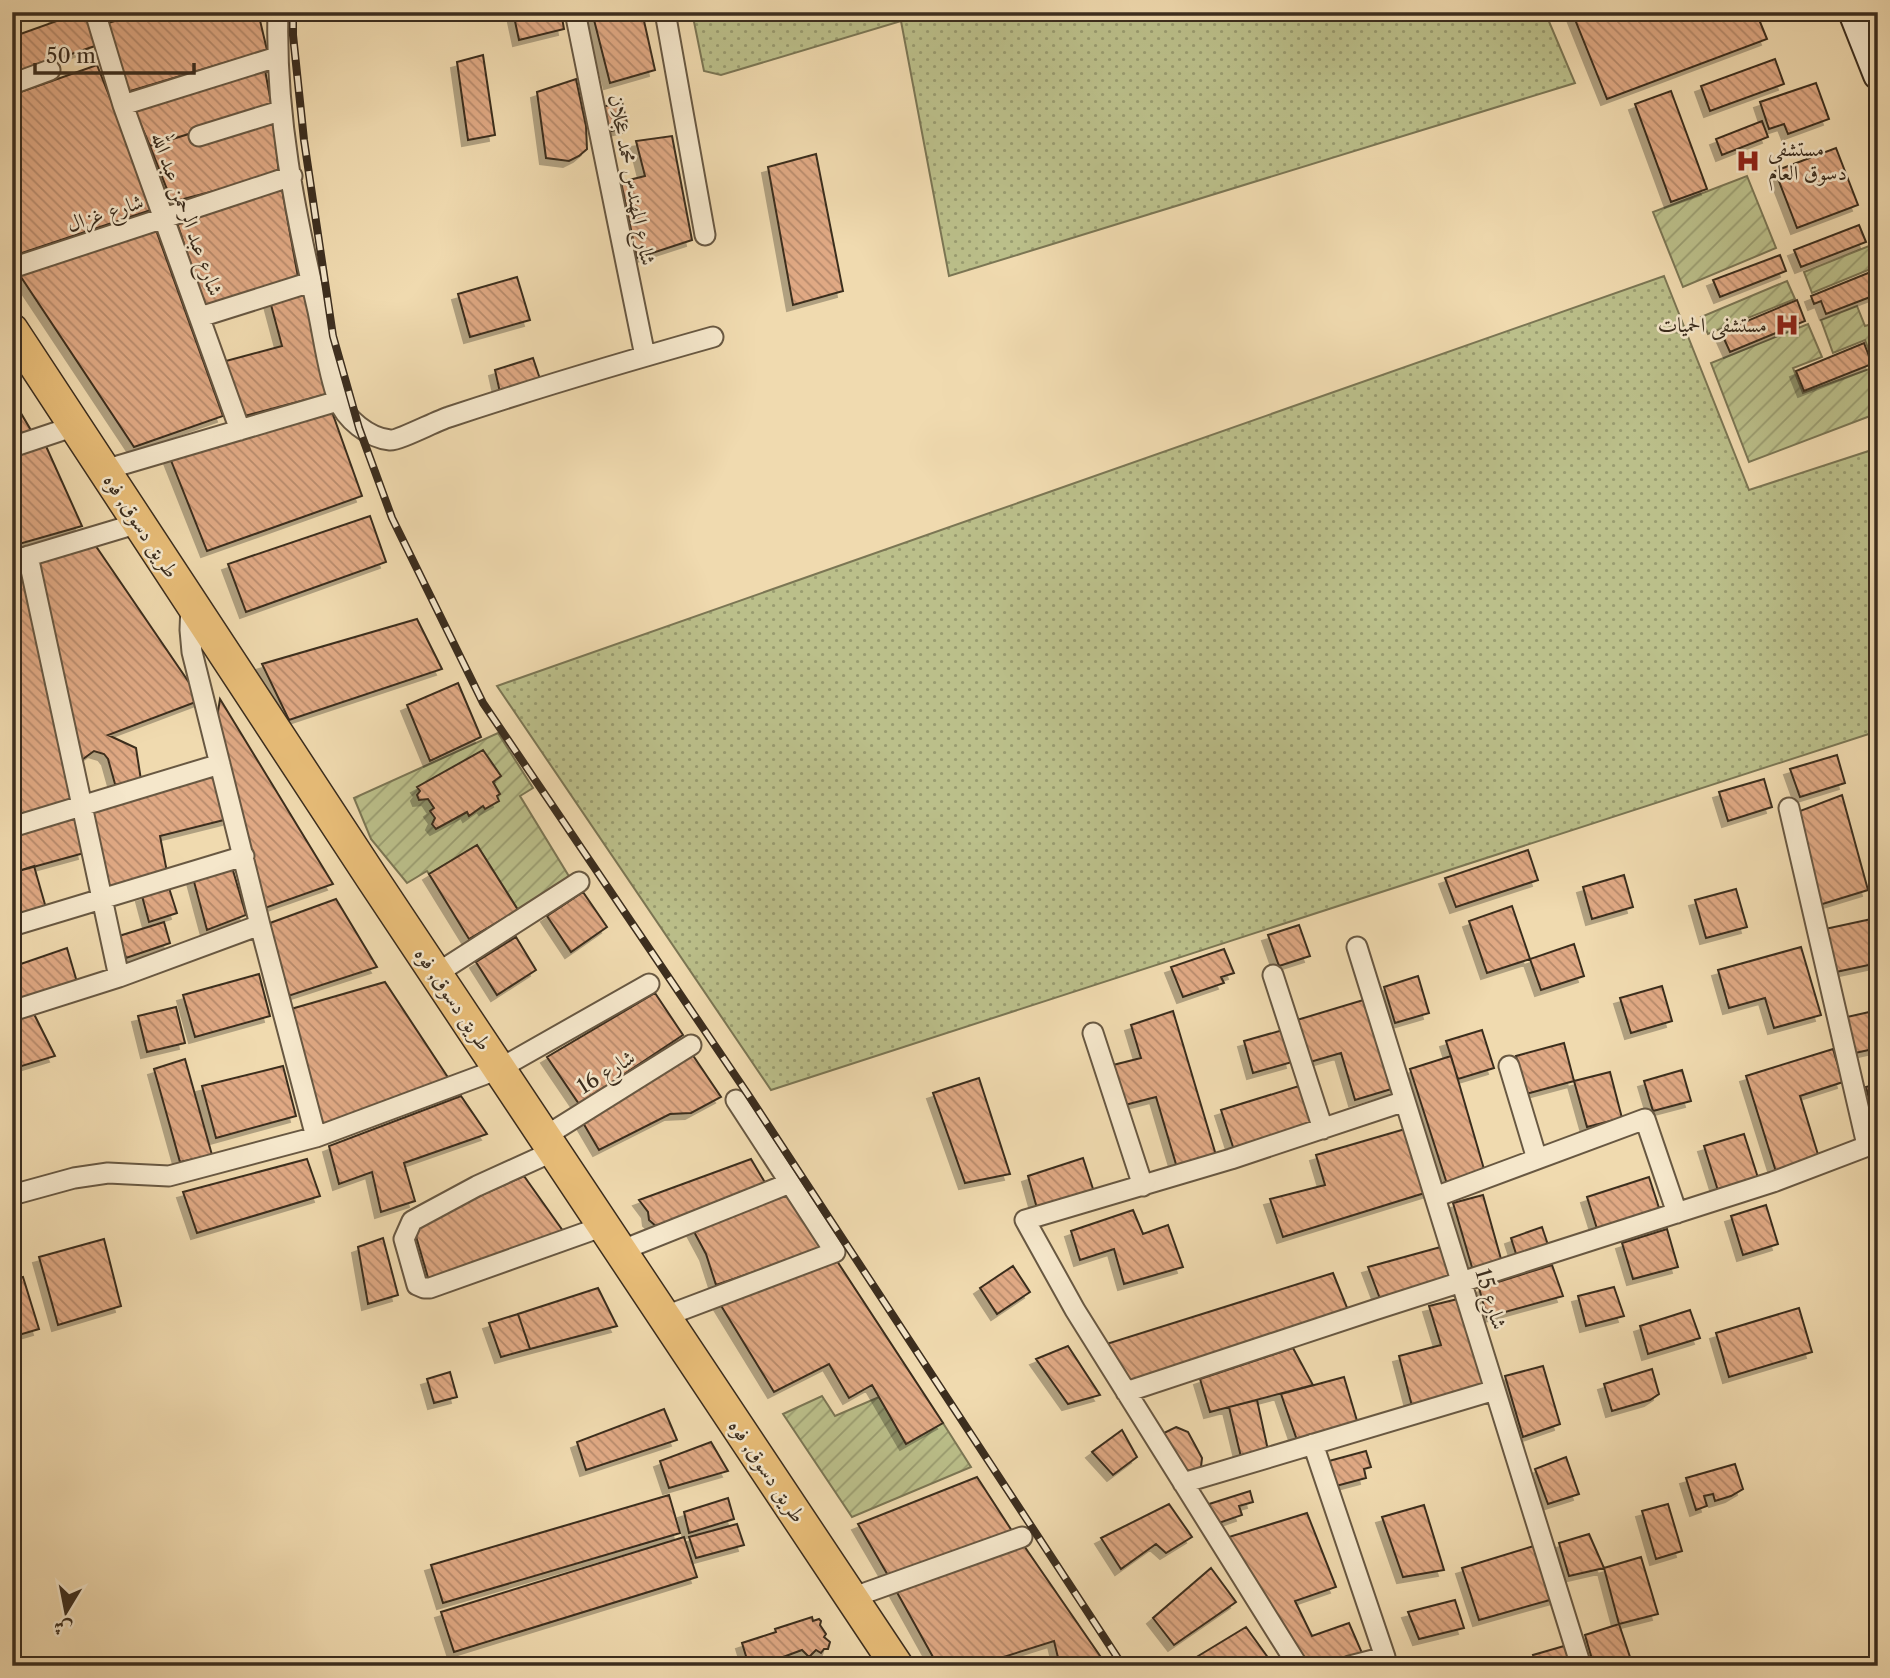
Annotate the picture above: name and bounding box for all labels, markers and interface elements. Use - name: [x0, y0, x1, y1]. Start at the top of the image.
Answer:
- scale bar: [35, 32, 194, 76]
- text: 50 m: [46, 43, 96, 68]
- street label: شارع المهندس محمد عجلان: [598, 92, 661, 269]
- street label: شارع عبد الرحمن عبد الله: [141, 127, 232, 301]
- place label: مستشفى دسوق العام: [1768, 136, 1847, 191]
- hospital icon: مستشفى دسوق العام: [1734, 147, 1762, 175]
- street label: شارع غزال: [63, 188, 148, 242]
- hospital icon: مستشفى الحميات: [1773, 311, 1801, 339]
- place label: مستشفى الحميات: [1658, 312, 1767, 340]
- street label: طريق دسوق, فوه: [98, 469, 184, 583]
- street label: طريق دسوق, فوه: [409, 942, 497, 1056]
- street label: شارع 16: [572, 1044, 642, 1104]
- street label: شارع 15: [1465, 1265, 1513, 1334]
- street label: طريق دسوق, فوه: [723, 1414, 811, 1528]
- north arrow: [32, 1576, 102, 1646]
- text: ش: [52, 1615, 74, 1641]

